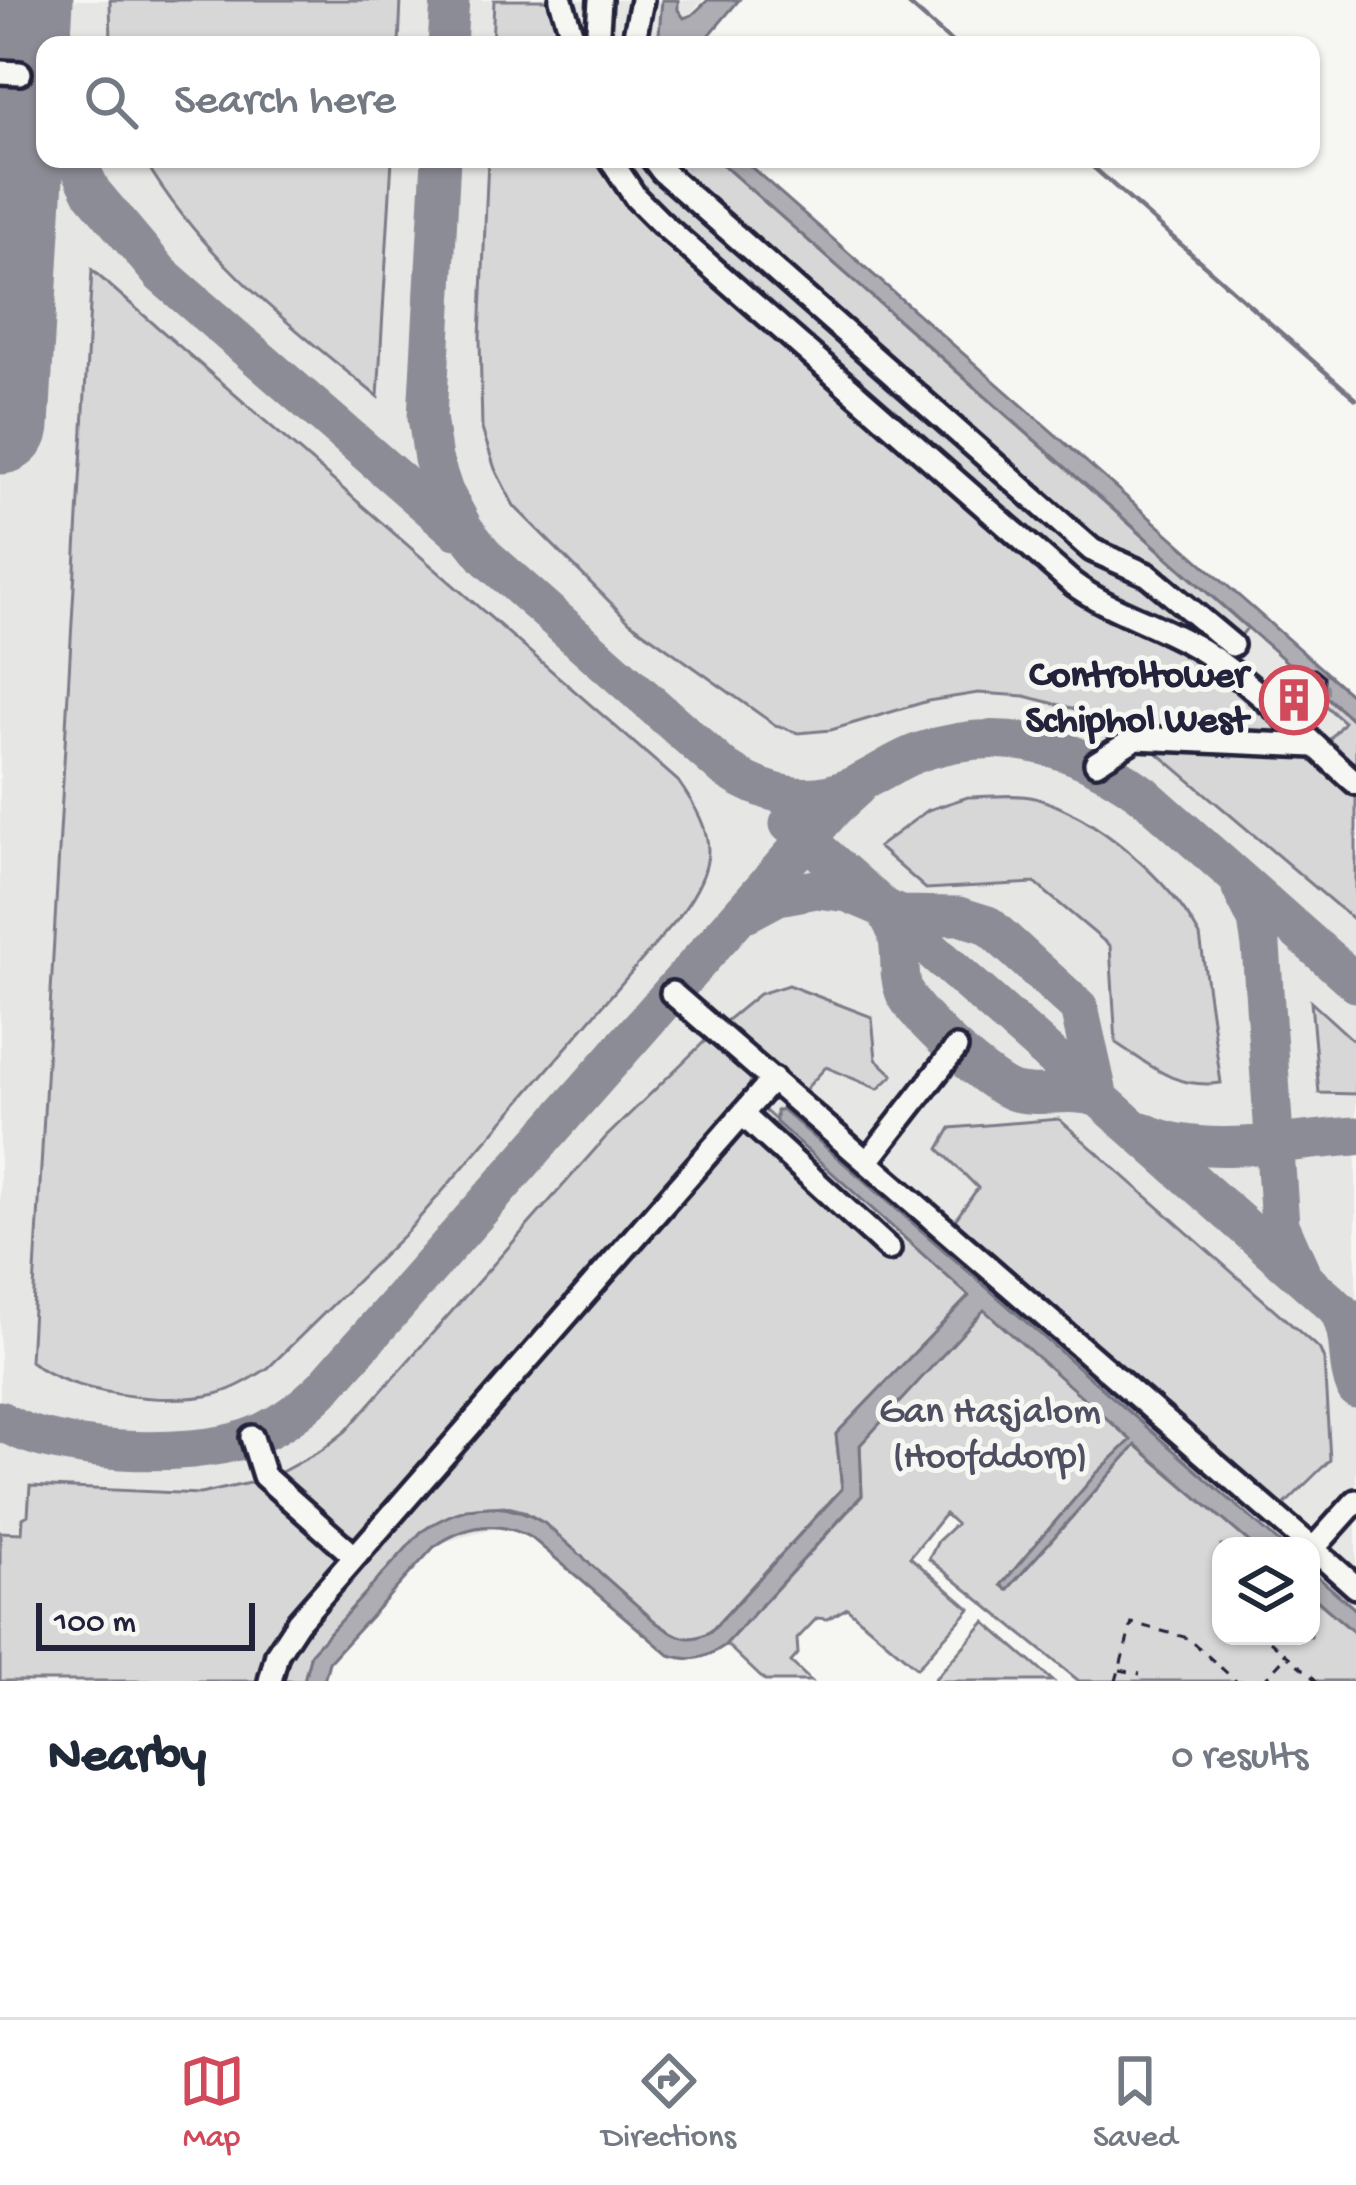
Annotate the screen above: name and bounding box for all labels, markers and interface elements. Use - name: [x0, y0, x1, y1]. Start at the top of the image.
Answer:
- search box: [36, 36, 1320, 168]
- icon: search: [78, 69, 144, 135]
- text: Search here: [174, 76, 396, 129]
- place label: Controltower Schiphol West: [1025, 655, 1252, 746]
- building icon: Controltower Schiphol West: [1259, 665, 1329, 735]
- park label: Gan Hasjalom (Hoofddorp): [879, 1391, 1101, 1482]
- map controls: [1212, 1537, 1320, 1645]
- button: layers: [1212, 1537, 1320, 1645]
- scale bar: [36, 1597, 255, 1650]
- text: 100 m: [54, 1605, 136, 1643]
- text: Nearby: [48, 1729, 206, 1789]
- text: 0 results: [1171, 1736, 1308, 1782]
- tab: Map: [179, 2048, 245, 2158]
- tab: Directions: [602, 2048, 736, 2158]
- tab: Saved: [1093, 2048, 1177, 2158]

